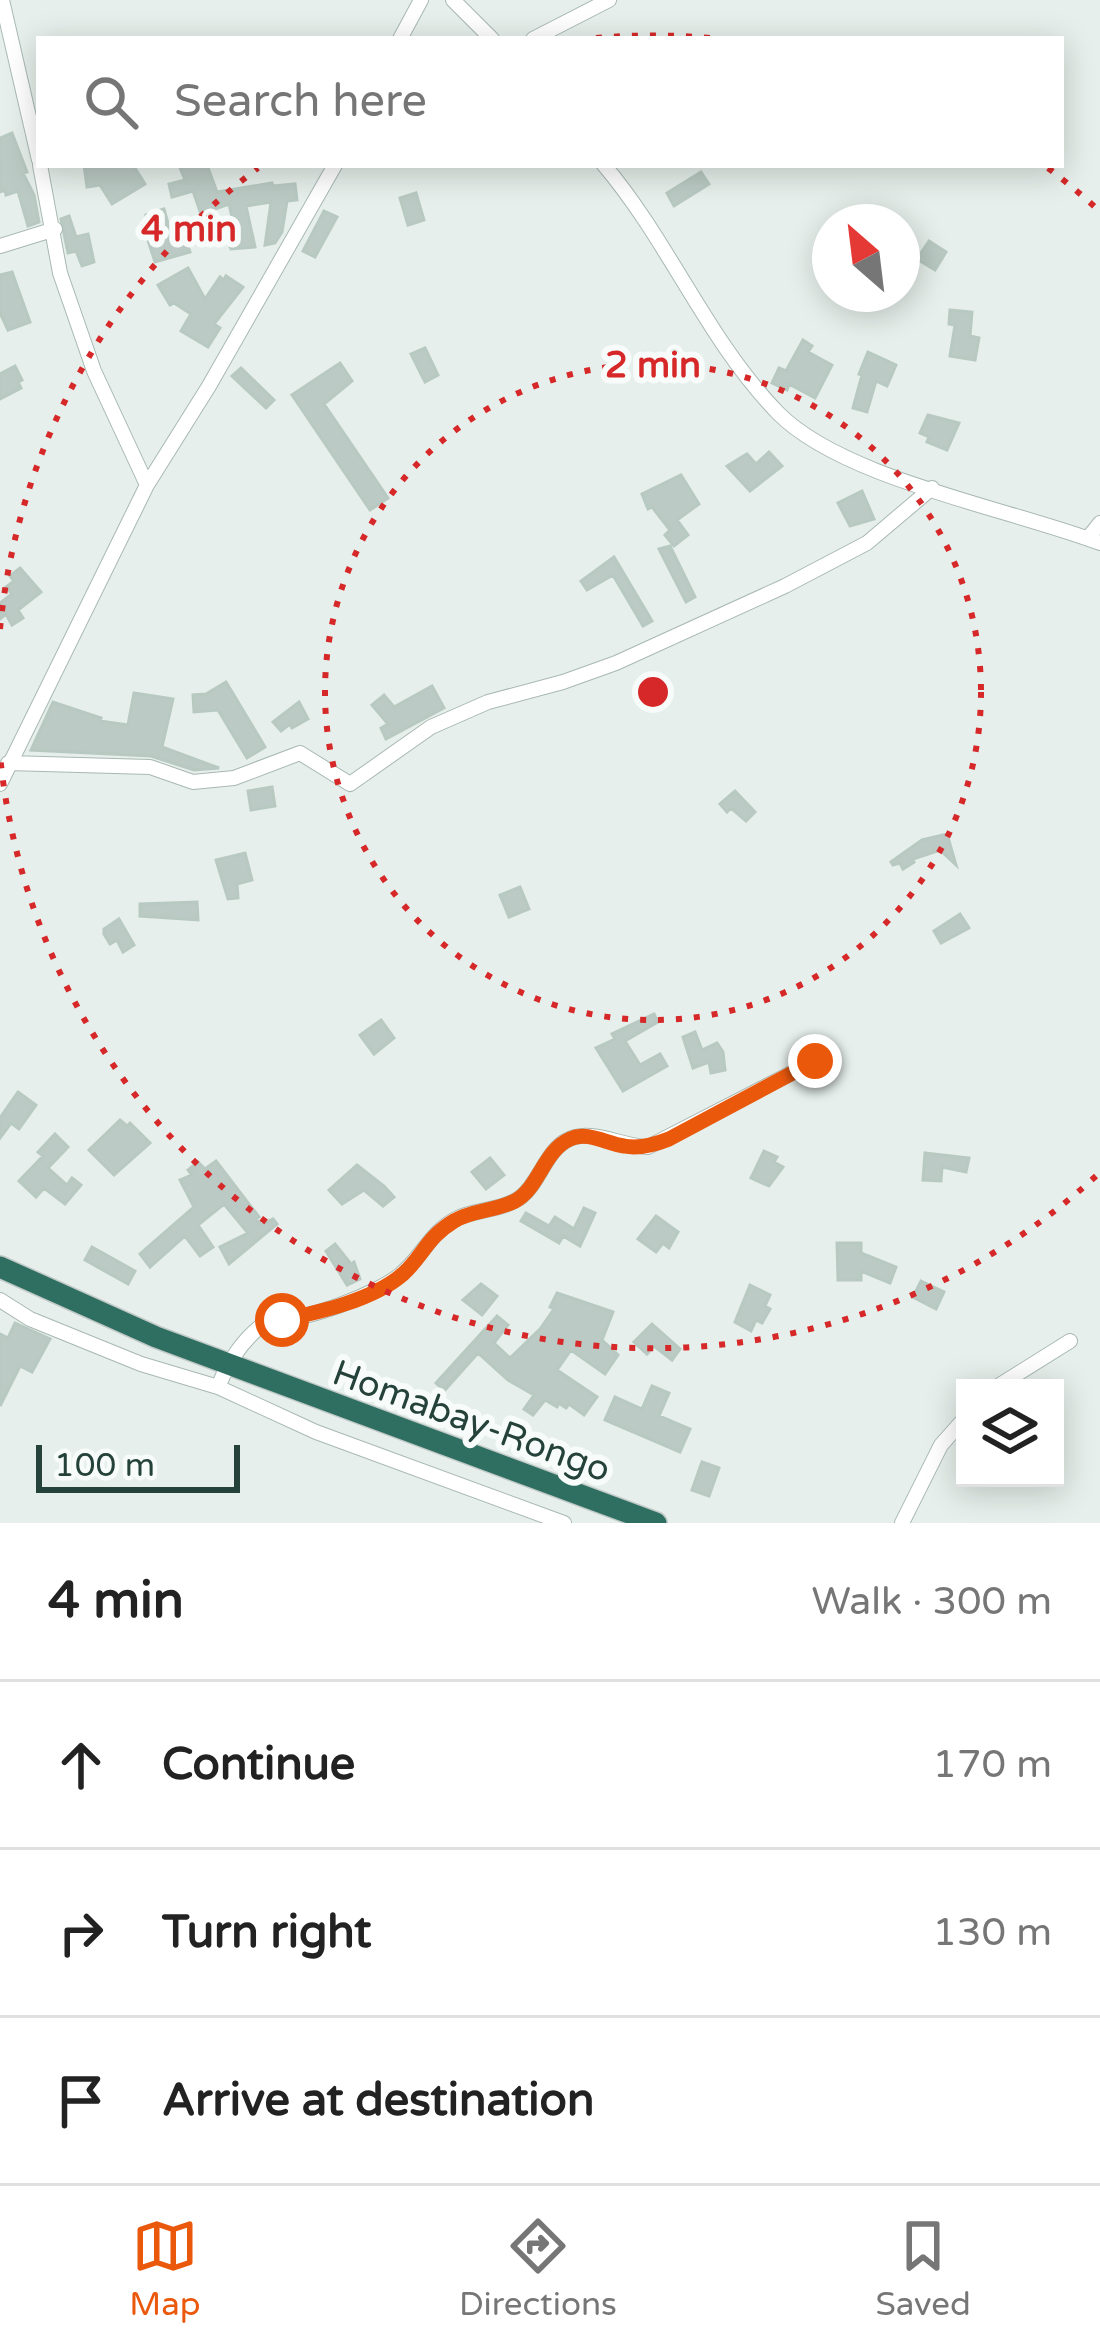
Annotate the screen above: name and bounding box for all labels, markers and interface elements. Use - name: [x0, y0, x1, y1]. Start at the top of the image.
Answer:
- search box: [36, 36, 1064, 168]
- icon: search: [78, 69, 144, 135]
- text: Search here: [174, 75, 427, 129]
- north arrow: [812, 204, 920, 312]
- text: 4 min: [141, 208, 237, 251]
- text: 2 min: [605, 344, 701, 387]
- centre of rings: [632, 671, 674, 713]
- route end: [788, 1034, 842, 1088]
- route start: [255, 1293, 309, 1347]
- street label: Homabay-Rongo: [327, 1351, 616, 1492]
- map controls: [956, 1379, 1064, 1487]
- button: layers: [956, 1379, 1064, 1487]
- scale bar: [36, 1439, 240, 1492]
- text: 100 m: [54, 1446, 155, 1485]
- text: 4 min: [48, 1570, 184, 1632]
- text: Walk · 300 m: [811, 1578, 1052, 1625]
- icon: ahead: [48, 1732, 114, 1798]
- text: Continue: [162, 1738, 355, 1792]
- text: 170 m: [933, 1741, 1052, 1788]
- icon: right: [48, 1900, 114, 1966]
- text: Turn right: [162, 1906, 371, 1960]
- text: 130 m: [933, 1909, 1052, 1956]
- icon: arrive: [48, 2068, 114, 2134]
- text: Arrive at destination: [162, 2074, 594, 2128]
- tab: Map: [129, 2213, 201, 2324]
- tab: Directions: [459, 2213, 617, 2324]
- tab: Saved: [875, 2213, 971, 2324]

